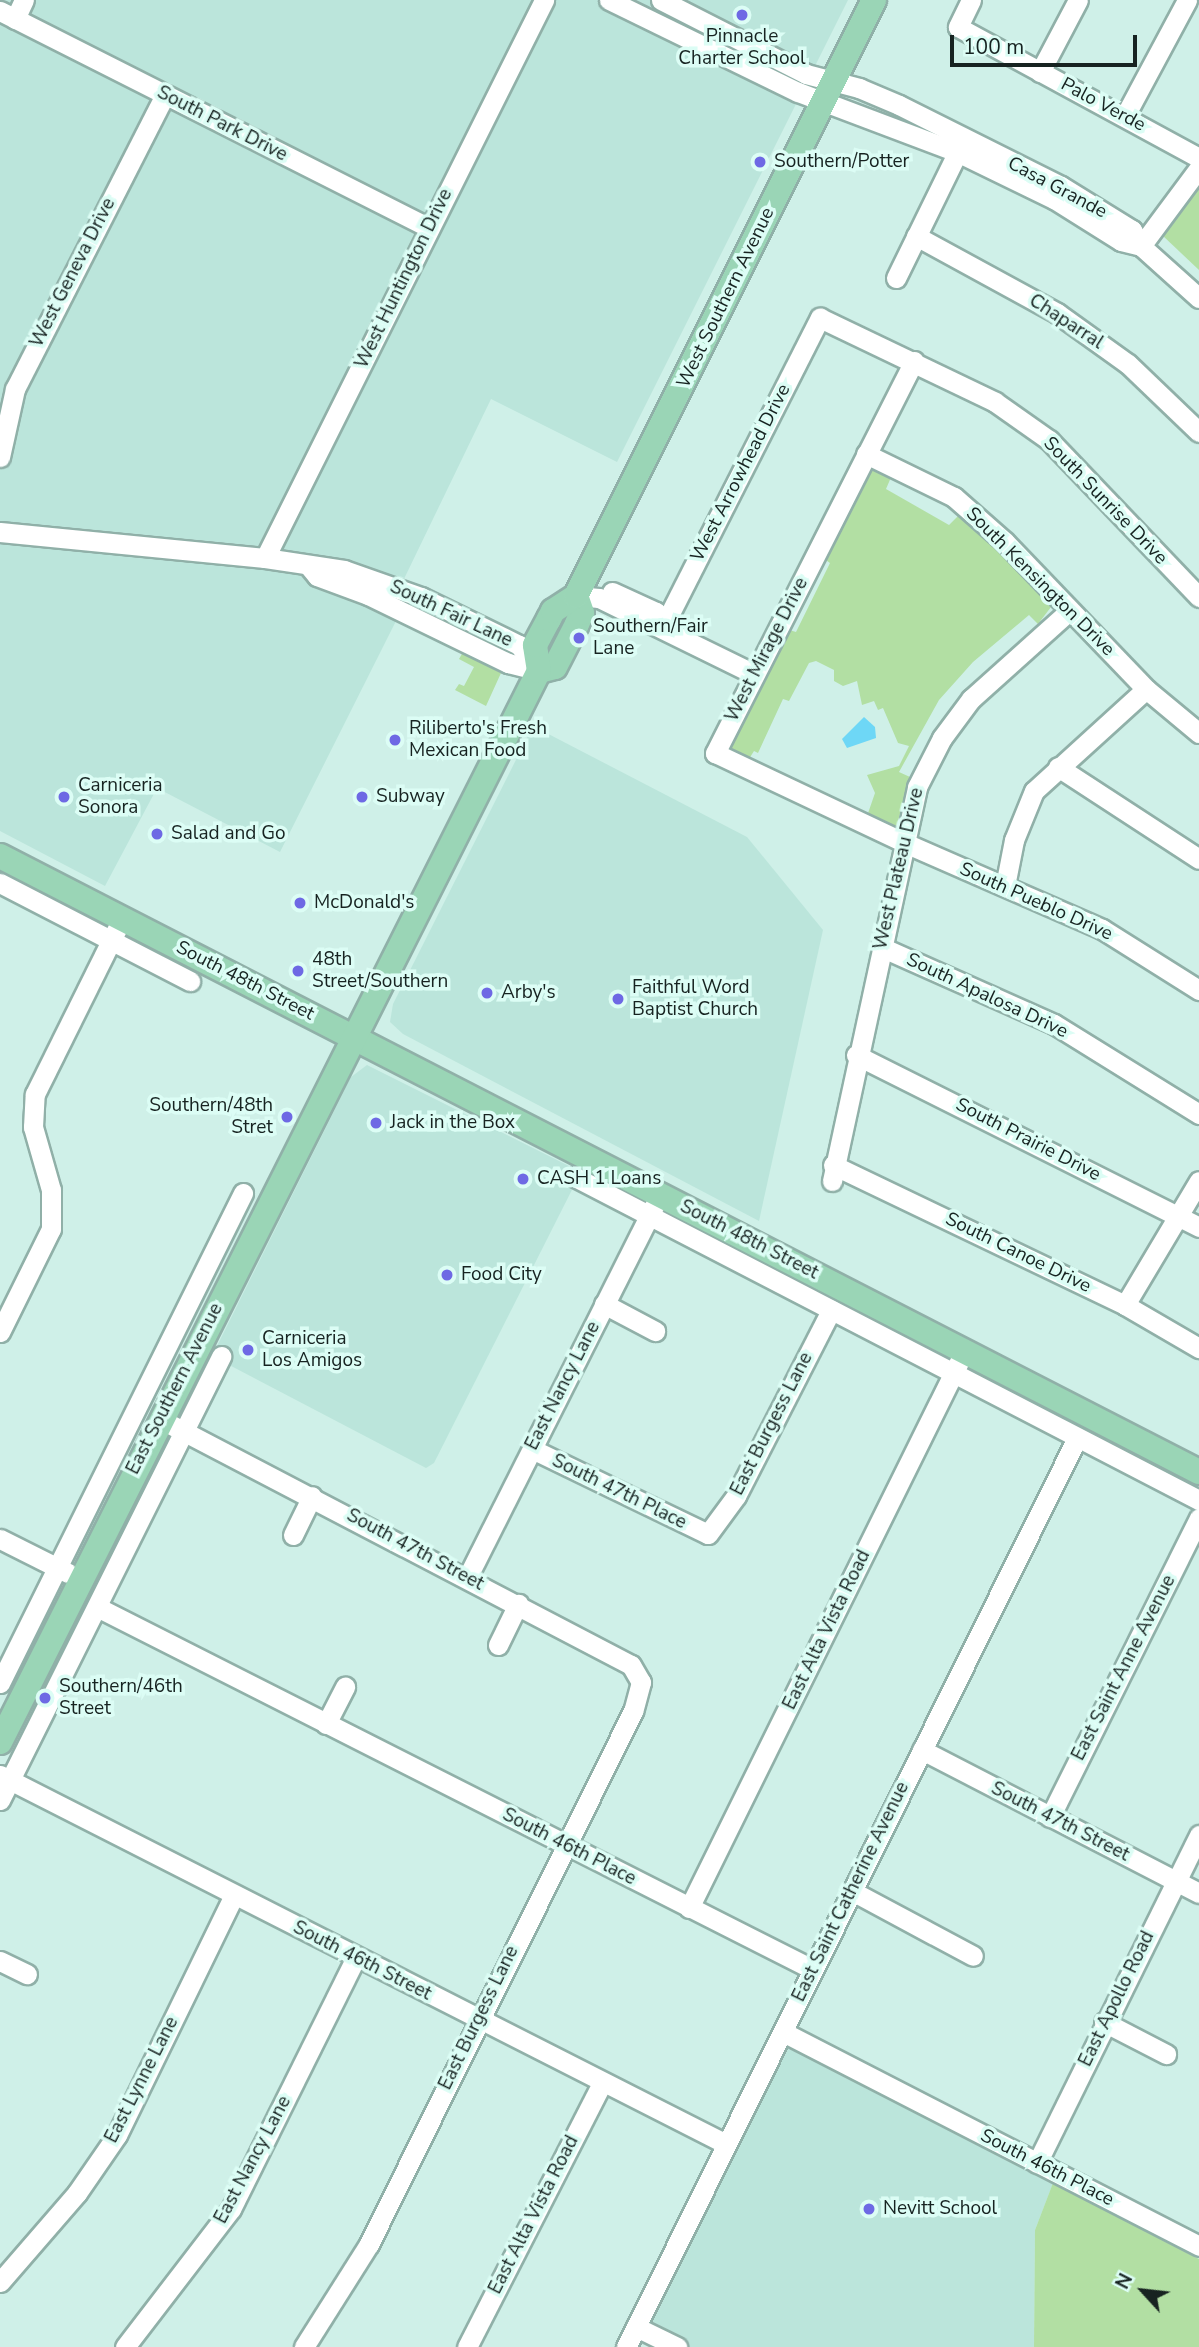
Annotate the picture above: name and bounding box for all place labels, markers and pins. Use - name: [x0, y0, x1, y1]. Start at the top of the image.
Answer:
- marker: Pinnacle Charter School: [734, 7, 750, 23]
- place label: Pinnacle Charter School: [678, 26, 806, 70]
- place label: Southern/Potter: [774, 151, 909, 173]
- marker: Southern/Potter: [752, 154, 768, 170]
- place label: Southern/Fair Lane: [593, 616, 708, 660]
- marker: Southern/Fair Lane: [571, 630, 587, 646]
- place label: Riliberto's Fresh Mexican Food: [409, 718, 547, 762]
- marker: Riliberto's Fresh Mexican Food: [387, 732, 403, 748]
- place label: Carniceria Sonora: [78, 775, 163, 819]
- place label: Subway: [376, 786, 445, 808]
- marker: Carniceria Sonora: [56, 789, 72, 805]
- marker: Subway: [354, 789, 370, 805]
- place label: Salad and Go: [171, 823, 286, 845]
- marker: Salad and Go: [149, 826, 165, 842]
- place label: McDonald's: [314, 892, 415, 914]
- marker: McDonald's: [292, 895, 308, 911]
- place label: 48th Street/Southern: [312, 949, 448, 993]
- marker: 48th Street/Southern: [290, 963, 306, 979]
- place label: Faithful Word Baptist Church: [632, 977, 758, 1021]
- place label: Arby's: [501, 982, 556, 1004]
- marker: Arby's: [479, 985, 495, 1001]
- marker: Faithful Word Baptist Church: [610, 991, 626, 1007]
- place label: Southern/48th Stret: [149, 1095, 273, 1139]
- marker: Southern/48th Stret: [279, 1109, 295, 1125]
- place label: Jack in the Box: [390, 1112, 515, 1134]
- marker: Jack in the Box: [368, 1115, 384, 1131]
- place label: CASH 1 Loans: [537, 1168, 661, 1190]
- marker: CASH 1 Loans: [515, 1171, 531, 1187]
- place label: Food City: [461, 1264, 542, 1286]
- marker: Food City: [439, 1267, 455, 1283]
- place label: Carniceria Los Amigos: [262, 1328, 362, 1372]
- marker: Carniceria Los Amigos: [240, 1342, 256, 1358]
- place label: Southern/46th Street: [59, 1676, 183, 1720]
- marker: Southern/46th Street: [37, 1690, 53, 1706]
- place label: Nevitt School: [883, 2198, 997, 2220]
- marker: Nevitt School: [861, 2201, 877, 2217]

